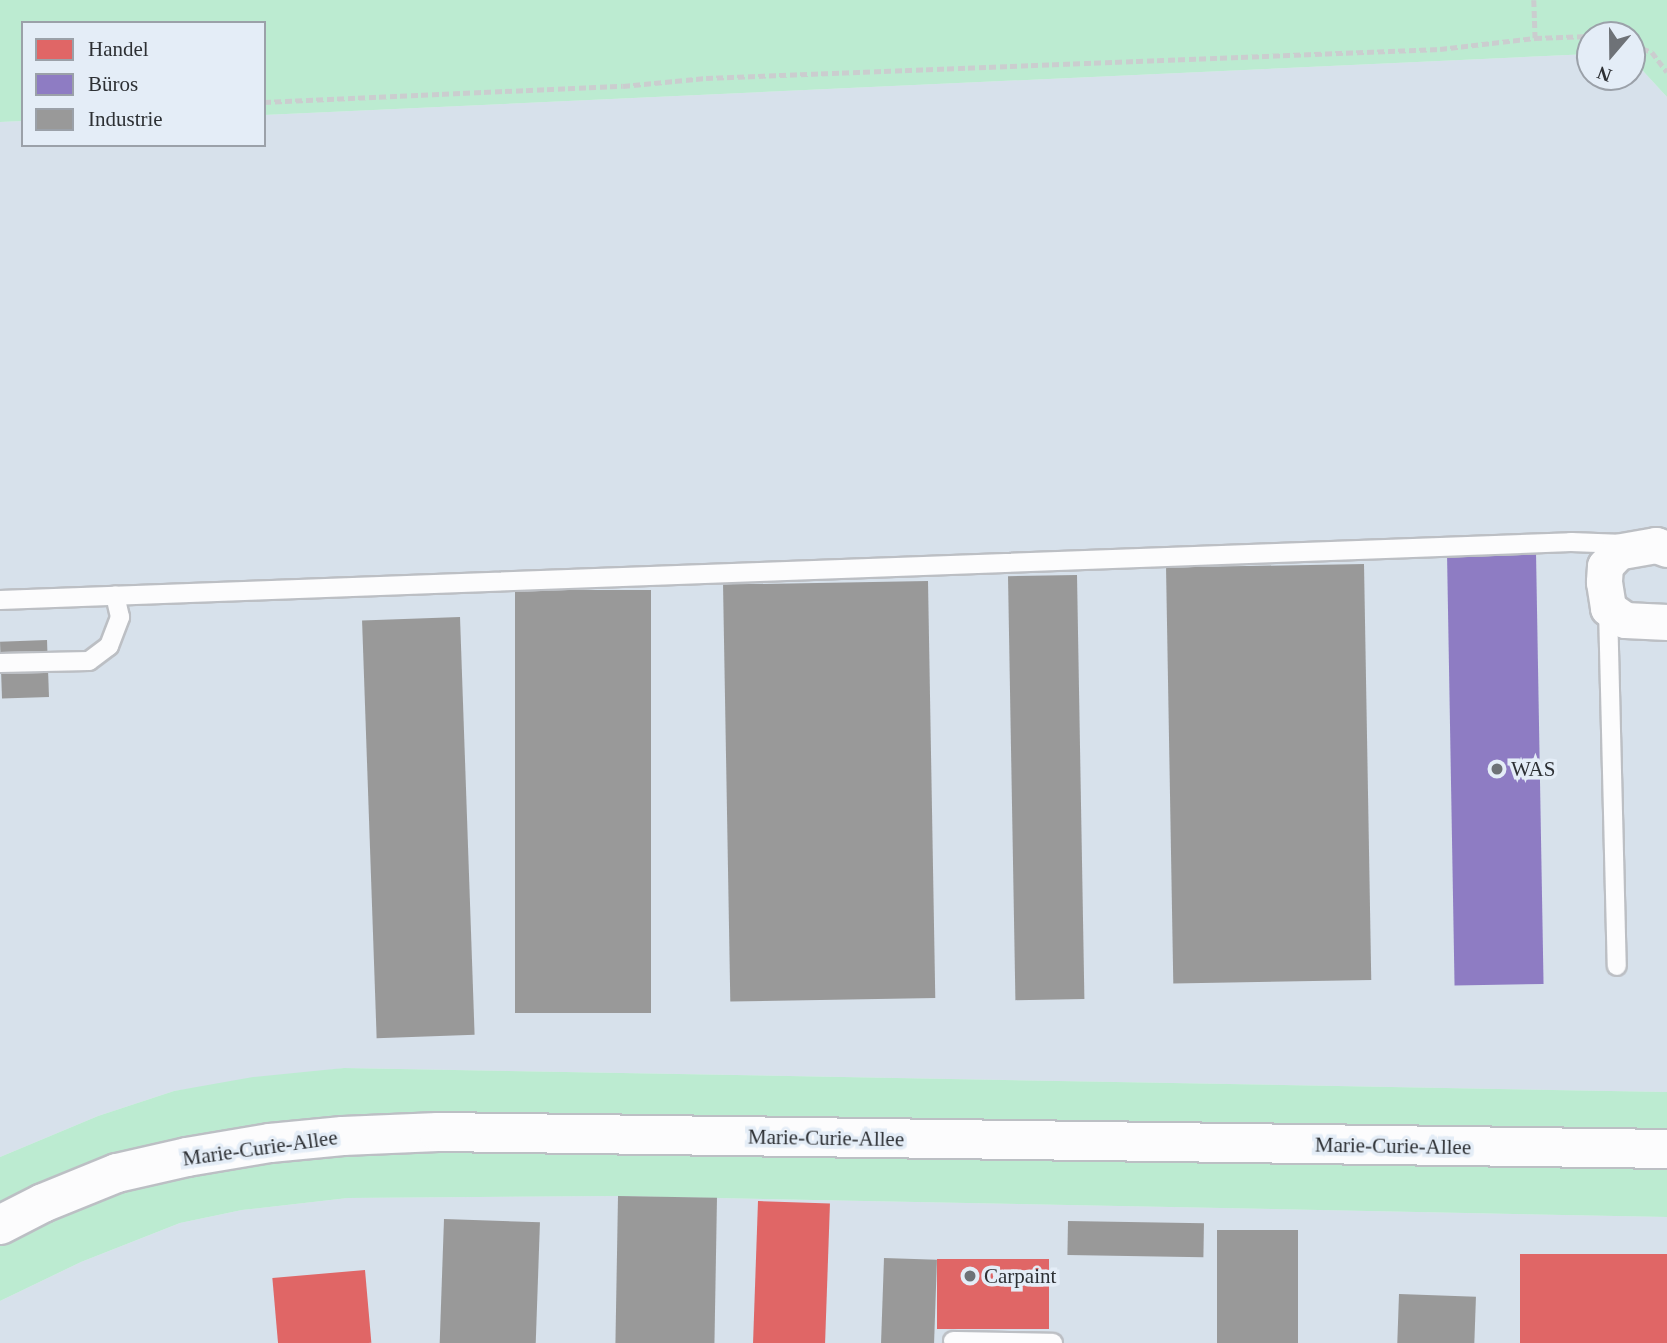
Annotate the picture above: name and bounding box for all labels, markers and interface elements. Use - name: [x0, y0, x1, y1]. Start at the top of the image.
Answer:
- legend: [21, 21, 266, 147]
- north arrow: [1576, 21, 1646, 91]
- text: Handel: [88, 37, 149, 61]
- text: N: [1594, 62, 1614, 87]
- text: Büros: [88, 72, 138, 96]
- text: Industrie: [88, 107, 163, 131]
- place label: WAS: [1511, 756, 1555, 782]
- marker: WAS: [1489, 761, 1505, 777]
- street label: Marie-Curie-Allee: [748, 1124, 904, 1152]
- street label: Marie-Curie-Allee: [181, 1125, 339, 1171]
- street label: Marie-Curie-Allee: [1315, 1132, 1471, 1160]
- place label: Carpaint: [984, 1263, 1056, 1289]
- marker: Carpaint: [962, 1268, 978, 1284]

